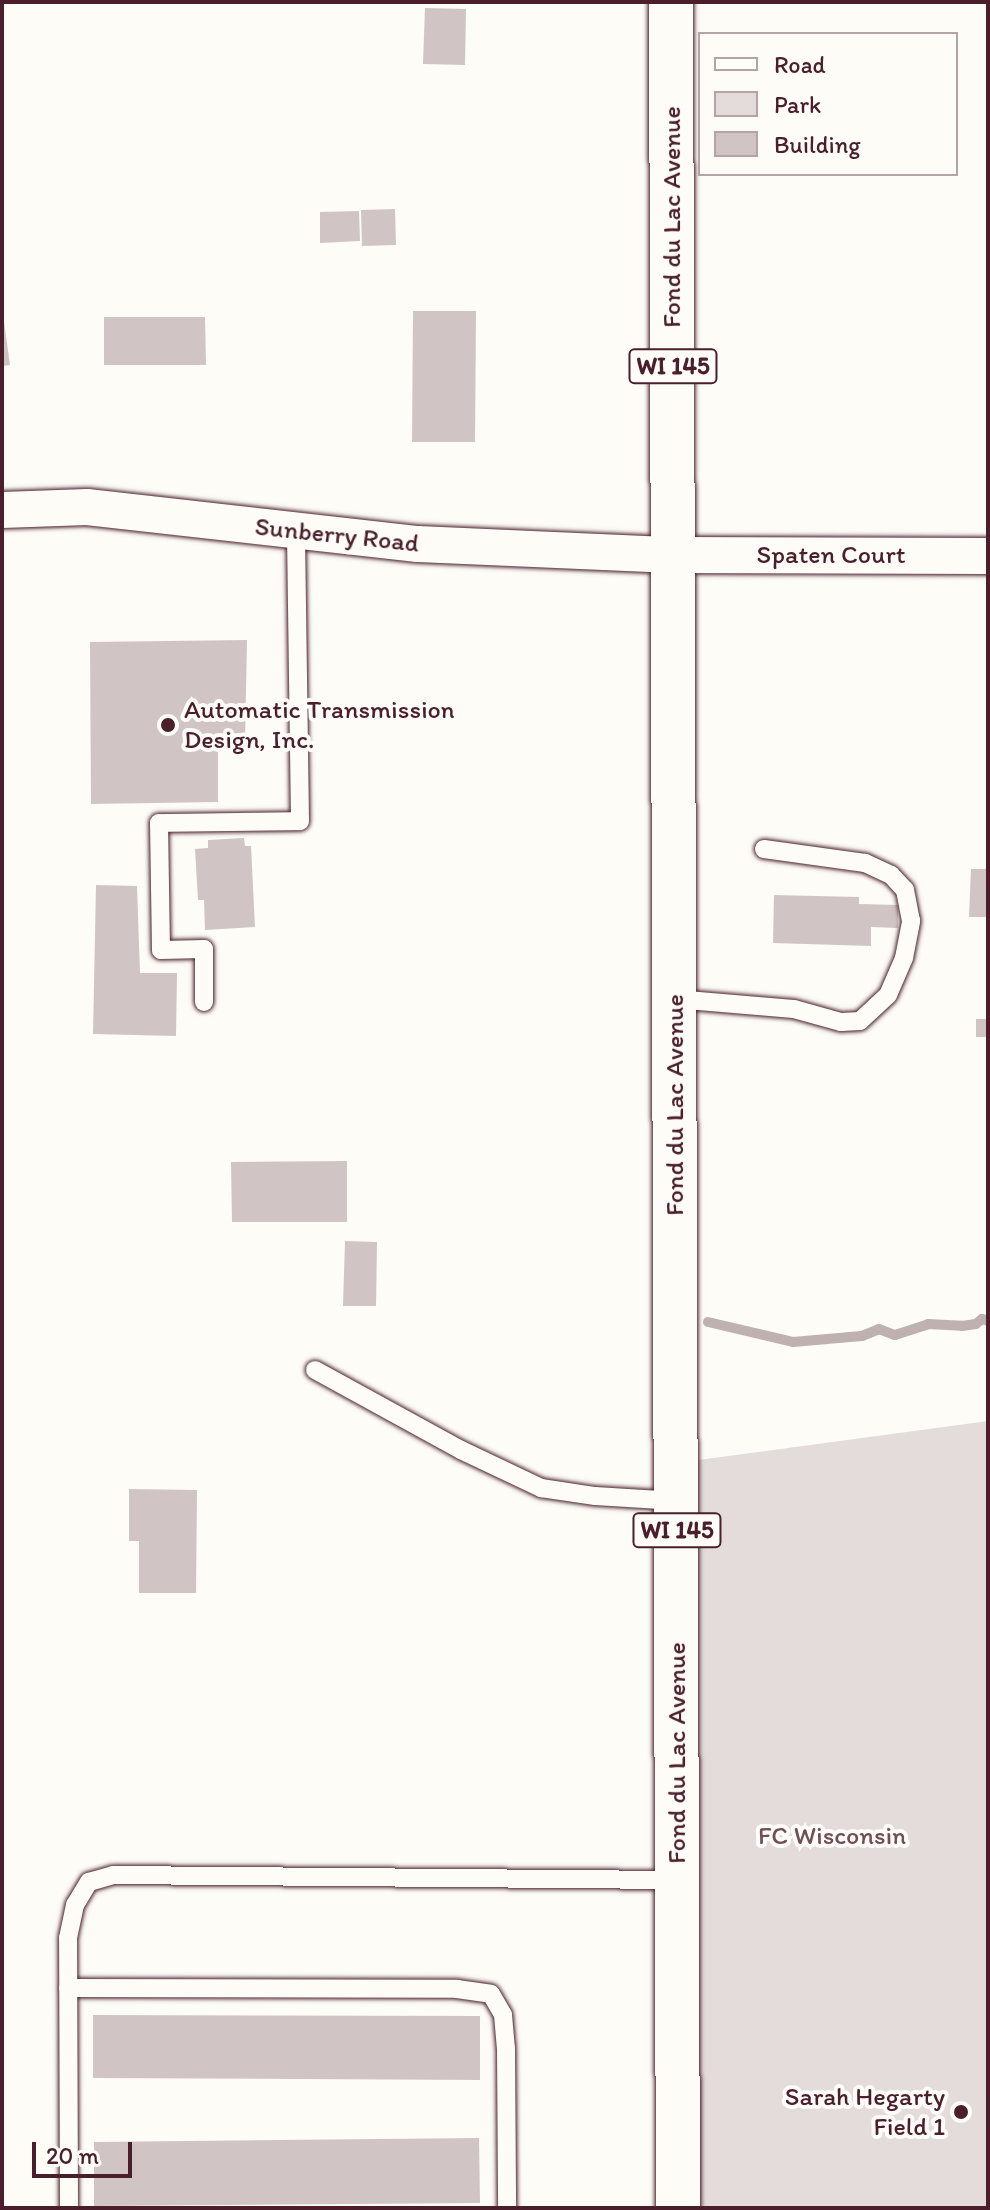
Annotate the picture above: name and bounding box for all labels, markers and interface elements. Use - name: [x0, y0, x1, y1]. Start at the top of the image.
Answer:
- legend: [698, 32, 958, 176]
- text: Road: [774, 50, 826, 79]
- text: Park: [774, 90, 821, 119]
- street label: Fond du Lac Avenue: [656, 107, 688, 327]
- text: Building: [774, 130, 861, 159]
- road number: WI 145: [627, 346, 719, 386]
- street label: Sunberry Road: [254, 511, 420, 559]
- street label: Spaten Court: [757, 539, 905, 571]
- place label: Automatic Transmission Design, Inc.: [184, 694, 455, 756]
- marker: Automatic Transmission Design, Inc.: [159, 716, 177, 734]
- street label: Fond du Lac Avenue: [659, 995, 691, 1215]
- road number: WI 145: [631, 1510, 723, 1550]
- street label: Fond du Lac Avenue: [661, 1643, 693, 1863]
- park label: FC Wisconsin: [758, 1820, 906, 1852]
- place label: Sarah Hegarty Field 1: [786, 2081, 945, 2142]
- marker: Sarah Hegarty Field 1: [952, 2103, 970, 2121]
- scale bar: [36, 2126, 136, 2176]
- text: 20 m: [46, 2141, 99, 2170]

